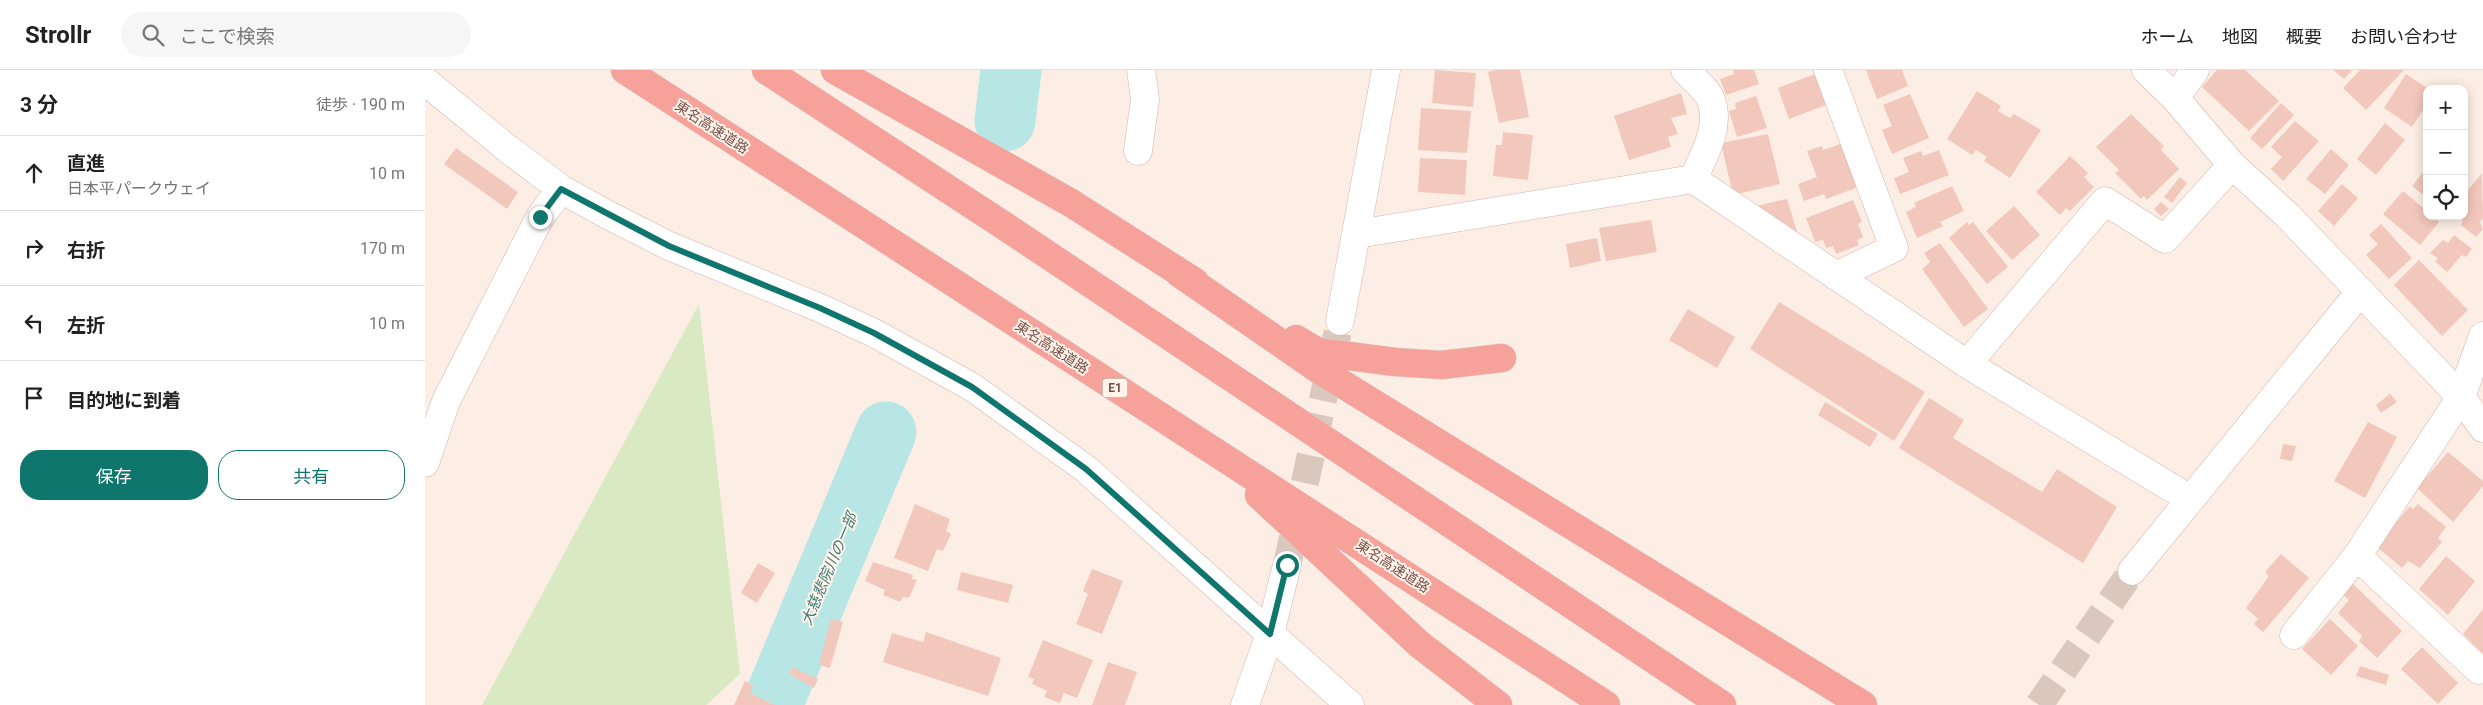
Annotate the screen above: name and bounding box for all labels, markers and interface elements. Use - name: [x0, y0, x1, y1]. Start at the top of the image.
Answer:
- search box: [121, 12, 471, 57]
- text: Strollr: [25, 21, 91, 49]
- icon: search: [139, 21, 167, 49]
- text: ここで検索: [179, 25, 274, 48]
- text: ホーム: [2141, 26, 2194, 47]
- text: 地図: [2222, 26, 2258, 47]
- text: 概要: [2286, 26, 2322, 47]
- text: お問い合わせ: [2350, 26, 2458, 47]
- map controls: [2423, 85, 2468, 220]
- button: +: [2423, 85, 2468, 130]
- text: 3 分: [20, 93, 58, 117]
- text: 徒歩 · 190 m: [316, 95, 405, 114]
- street label: 東名高速道路: [672, 97, 752, 157]
- button: −: [2423, 130, 2468, 175]
- text: 直進: [67, 152, 105, 175]
- icon: ahead: [20, 159, 48, 187]
- text: 10 m: [369, 164, 405, 183]
- button: locate: [2423, 175, 2468, 220]
- text: 日本平パークウェイ: [67, 179, 211, 198]
- route end: [529, 206, 552, 229]
- icon: right: [20, 234, 48, 262]
- text: 右折: [67, 239, 105, 262]
- text: 170 m: [360, 239, 405, 258]
- icon: left: [20, 309, 48, 337]
- text: 左折: [67, 314, 105, 337]
- text: 10 m: [369, 314, 405, 333]
- street label: 東名高速道路: [1012, 317, 1092, 377]
- road number: E1: [1103, 378, 1127, 398]
- icon: arrive: [20, 384, 48, 412]
- text: 目的地に到着: [67, 389, 181, 412]
- button: 保存: [20, 450, 208, 500]
- button: 共有: [218, 450, 405, 500]
- water label: 大慈悲院川の一部: [797, 507, 862, 628]
- street label: 東名高速道路: [1353, 536, 1433, 596]
- route start: [1276, 554, 1299, 577]

